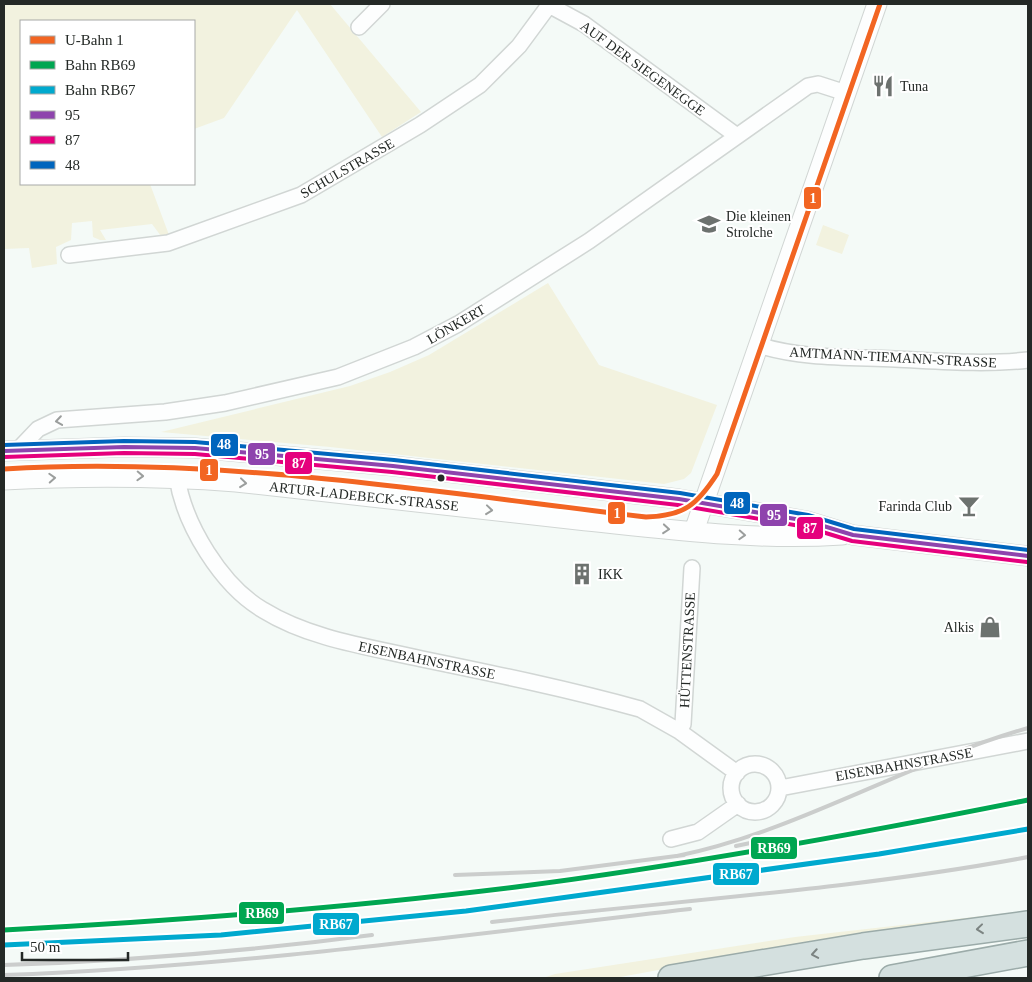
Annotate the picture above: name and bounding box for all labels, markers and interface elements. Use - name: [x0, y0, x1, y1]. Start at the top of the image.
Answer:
- street label: AUF DER SIEGENEGGE: [578, 18, 708, 119]
- legend: [20, 20, 195, 185]
- text: U-Bahn 1: [65, 32, 124, 48]
- text: Bahn RB69: [65, 57, 135, 73]
- restaurant icon: Tuna: [870, 73, 896, 99]
- place label: Tuna: [900, 79, 929, 94]
- text: Bahn RB67: [65, 82, 136, 98]
- text: 95: [65, 107, 80, 123]
- text: 87: [65, 132, 81, 148]
- street label: SCHULSTRASSE: [298, 135, 397, 201]
- text: 48: [65, 157, 80, 173]
- line badge: 1: [803, 186, 822, 210]
- text: 1: [810, 191, 817, 206]
- place label: Die kleinen Strolche: [726, 209, 791, 240]
- school or university icon: Die kleinen Strolche: [696, 211, 722, 237]
- street label: LÖNKERT: [424, 301, 488, 347]
- street label: AMTMANN-TIEMANN-STRASSE: [789, 345, 997, 370]
- one-way arrow: [55, 415, 64, 425]
- line badge: 48: [210, 433, 239, 457]
- text: 48: [217, 437, 231, 452]
- line badge: 95: [247, 442, 276, 466]
- text: 95: [255, 447, 269, 462]
- line badge: 87: [284, 451, 313, 475]
- text: 87: [292, 456, 306, 471]
- line badge: 1: [199, 458, 219, 482]
- text: 1: [206, 463, 213, 478]
- one-way arrow: [136, 471, 144, 481]
- one-way arrow: [49, 472, 57, 483]
- unlabelled marker: [436, 473, 446, 483]
- one-way arrow: [239, 477, 247, 488]
- street label: ARTUR-LADEBECK-STRASSE: [268, 479, 459, 514]
- line badge: 48: [723, 491, 751, 515]
- bar icon: Farinda Club: [956, 493, 982, 519]
- text: 48: [730, 496, 744, 511]
- place label: Farinda Club: [879, 499, 952, 514]
- line badge: 1: [607, 501, 626, 525]
- line badge: 95: [759, 503, 788, 527]
- one-way arrow: [486, 505, 494, 516]
- text: 1: [614, 506, 621, 521]
- text: 95: [767, 508, 781, 523]
- line badge: 87: [796, 516, 824, 540]
- text: 87: [803, 521, 817, 536]
- one-way arrow: [663, 523, 671, 534]
- one-way arrow: [739, 529, 747, 540]
- building icon: IKK: [569, 561, 595, 587]
- place label: IKK: [598, 567, 623, 582]
- street label: HÜTTENSTRASSE: [676, 592, 698, 708]
- shop icon: Alkis: [977, 614, 1003, 640]
- place label: Alkis: [944, 620, 974, 635]
- street label: EISENBAHNSTRASSE: [357, 639, 497, 682]
- street label: EISENBAHNSTRASSE: [834, 745, 974, 784]
- line badge: RB69: [750, 836, 798, 860]
- text: RB69: [757, 841, 791, 856]
- line badge: RB67: [712, 862, 760, 886]
- text: RB67: [719, 867, 753, 882]
- line badge: RB69: [238, 901, 285, 925]
- text: RB69: [245, 906, 279, 921]
- line badge: RB67: [312, 912, 360, 936]
- text: RB67: [319, 917, 353, 932]
- one-way arrow: [975, 923, 983, 934]
- scale bar: [22, 930, 129, 962]
- text: 50 m: [30, 939, 61, 955]
- one-way arrow: [811, 948, 819, 959]

